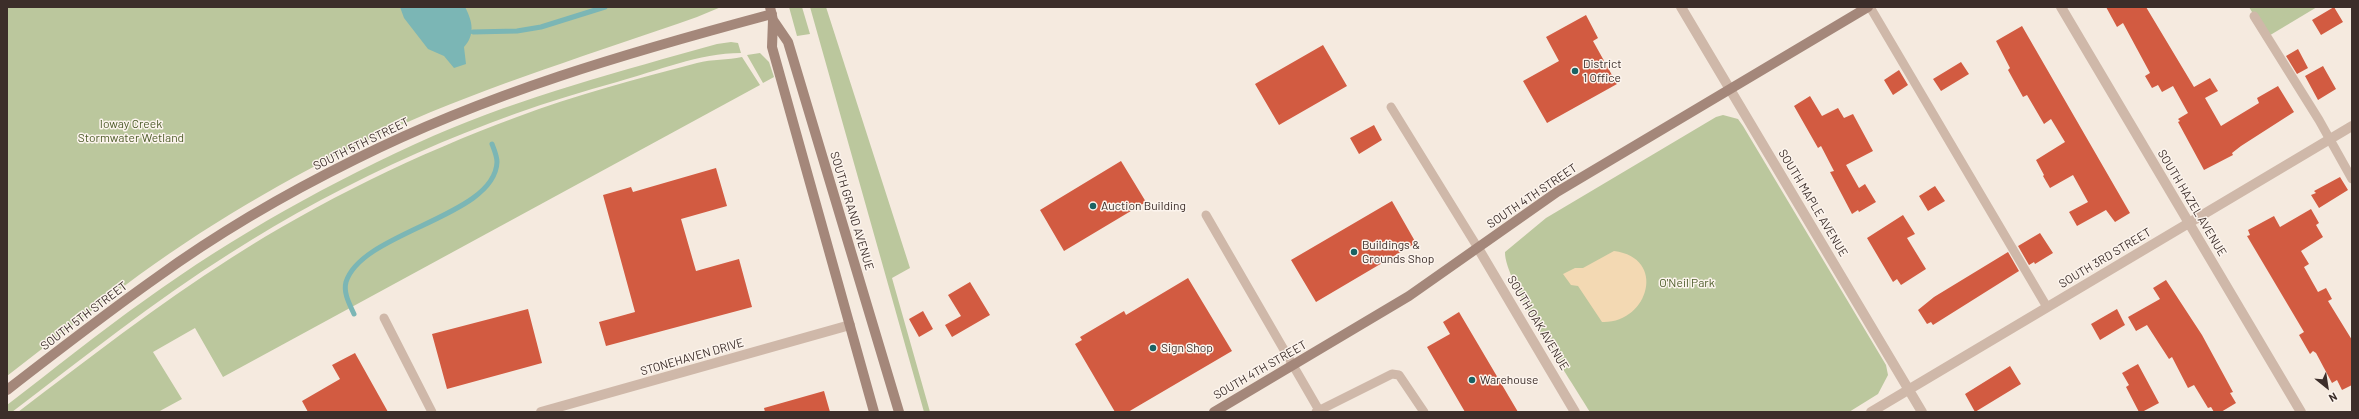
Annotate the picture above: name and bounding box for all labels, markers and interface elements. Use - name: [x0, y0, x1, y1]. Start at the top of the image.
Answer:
- place label: District 1 Office: [1583, 57, 1622, 85]
- marker: District 1 Office: [1570, 66, 1580, 76]
- street label: SOUTH 5TH STREET: [311, 115, 411, 173]
- park label: Ioway Creek Stormwater Wetland: [78, 117, 184, 145]
- street label: SOUTH MAPLE AVENUE: [1775, 147, 1851, 259]
- street label: SOUTH HAZEL AVENUE: [2154, 147, 2230, 259]
- street label: SOUTH GRAND AVENUE: [827, 150, 877, 272]
- street label: SOUTH 4TH STREET: [1484, 161, 1580, 231]
- place label: Auction Building: [1101, 199, 1186, 213]
- marker: Auction Building: [1088, 201, 1098, 211]
- street label: SOUTH 3RD STREET: [2056, 225, 2154, 291]
- place label: Buildings & Grounds Shop: [1362, 238, 1434, 266]
- marker: Buildings & Grounds Shop: [1349, 247, 1359, 257]
- street label: SOUTH OAK AVENUE: [1504, 273, 1572, 373]
- park label: O'Neil Park: [1659, 276, 1715, 290]
- street label: SOUTH 5TH STREET: [38, 279, 130, 353]
- street label: STONEHAVEN DRIVE: [639, 335, 745, 379]
- street label: SOUTH 4TH STREET: [1211, 337, 1309, 403]
- place label: Sign Shop: [1161, 341, 1213, 355]
- marker: Sign Shop: [1148, 343, 1158, 353]
- north arrow: [2307, 367, 2347, 407]
- place label: Warehouse: [1480, 373, 1538, 387]
- marker: Warehouse: [1467, 375, 1477, 385]
- text: N: [2327, 390, 2340, 405]

